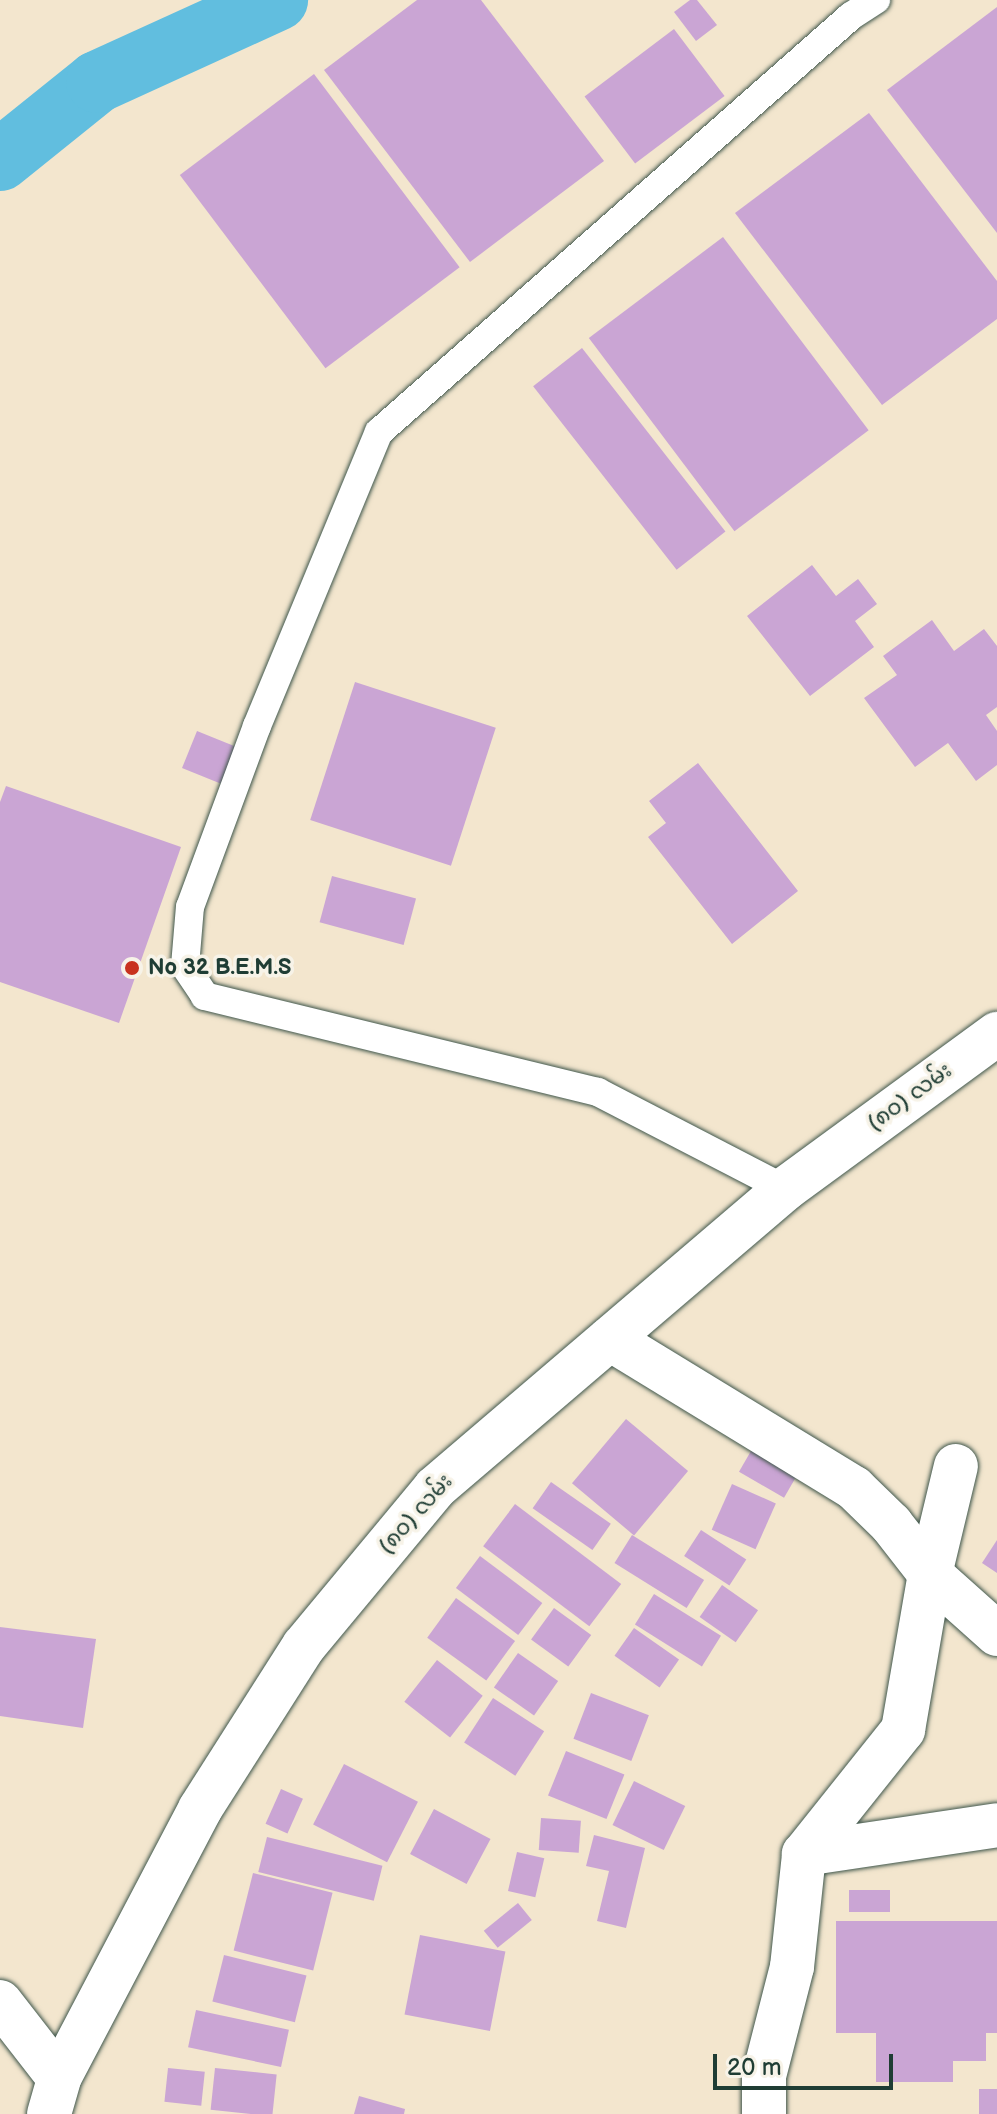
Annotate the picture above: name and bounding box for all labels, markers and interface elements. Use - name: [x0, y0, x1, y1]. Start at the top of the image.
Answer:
- place label: No 32 B.E.M.S: [148, 955, 291, 981]
- marker: No 32 B.E.M.S: [123, 959, 141, 977]
- street label: (၈၀) လမ်း: [863, 1058, 957, 1136]
- street label: (၈၀) လမ်း: [373, 1469, 459, 1559]
- scale bar: [717, 2038, 897, 2088]
- text: 20 m: [727, 2053, 782, 2082]

